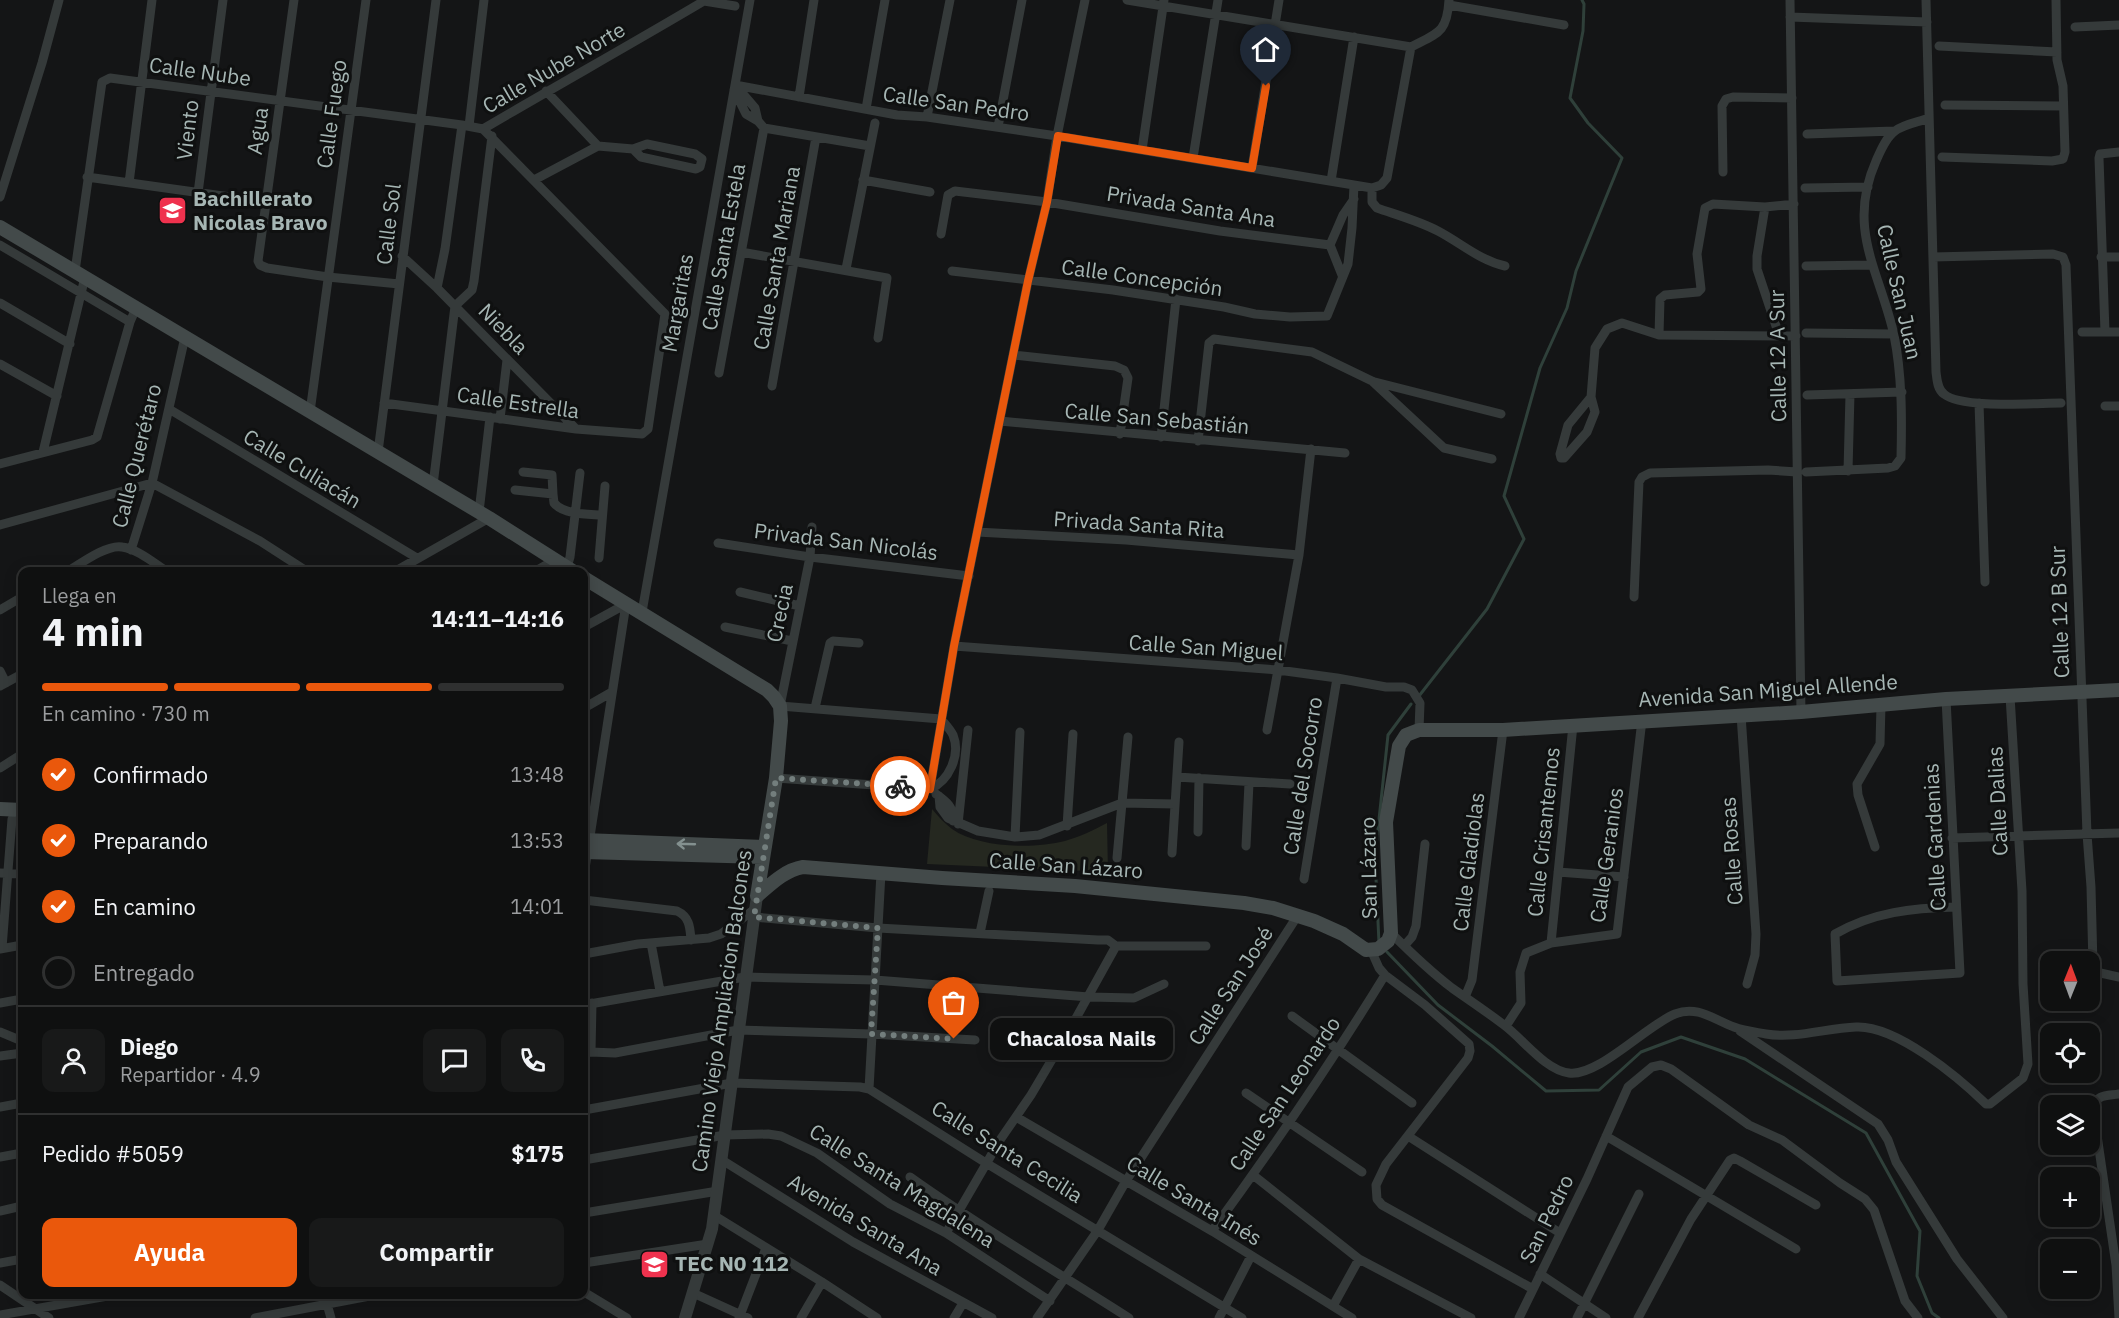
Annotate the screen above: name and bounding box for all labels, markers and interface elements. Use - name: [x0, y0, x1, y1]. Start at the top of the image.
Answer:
- street label: Calle Nube Norte: [477, 15, 630, 119]
- pin: [1240, 24, 1291, 86]
- icon: home: [1249, 33, 1282, 66]
- street label: Calle Nube: [147, 50, 253, 92]
- street label: Calle Fuego: [310, 58, 352, 170]
- street label: Calle San Pedro: [881, 79, 1031, 127]
- street label: Viento: [169, 98, 205, 162]
- street label: Agua: [240, 105, 274, 156]
- street label: Calle Santa Estela: [695, 161, 751, 332]
- street label: Calle Santa Mariana: [746, 164, 806, 352]
- street label: Privada Santa Ana: [1105, 179, 1278, 233]
- street label: Calle Sol: [369, 181, 407, 266]
- place label: Bachillerato Nicolas Bravo: [193, 184, 328, 236]
- school or university icon: Bachillerato Nicolas Bravo: [156, 195, 188, 227]
- street label: Calle San Juan: [1871, 221, 1929, 362]
- street label: Margaritas: [655, 251, 699, 354]
- street label: Calle Concepción: [1060, 252, 1225, 302]
- street label: Calle 12 A Sur: [1762, 289, 1792, 422]
- street label: Niebla: [473, 297, 535, 360]
- street label: Calle Estrella: [455, 380, 581, 424]
- street label: Calle Querétaro: [105, 381, 167, 531]
- street label: Calle San Sebastián: [1064, 396, 1251, 440]
- street label: Calle Culiacán: [238, 422, 367, 514]
- street label: Privada Santa Rita: [1053, 504, 1226, 544]
- street label: Privada San Nicolás: [753, 516, 940, 566]
- street label: Calle 12 B Sur: [2043, 545, 2075, 679]
- street label: Crecia: [759, 581, 799, 645]
- text: Llega en: [42, 582, 117, 609]
- text: 14:11–14:16: [431, 604, 564, 633]
- text: 4 min: [42, 606, 144, 657]
- street label: Calle San Miguel: [1128, 628, 1285, 666]
- street label: Avenida San Miguel Allende: [1637, 667, 1899, 713]
- street label: Calle del Socorro: [1276, 695, 1328, 857]
- text: En camino · 730 m: [42, 700, 210, 727]
- street label: Calle Crisantemos: [1520, 746, 1566, 918]
- street label: Calle Dalias: [1980, 746, 2014, 857]
- courier: [870, 756, 930, 816]
- icon: check: [42, 758, 75, 791]
- text: Confirmado: [93, 760, 208, 789]
- text: 13:48: [510, 761, 564, 788]
- street label: Calle Gardenias: [1916, 763, 1952, 912]
- icon: bike: [884, 770, 917, 803]
- street label: Calle Geranios: [1583, 785, 1629, 924]
- street label: Calle Gladiolas: [1446, 791, 1490, 933]
- street label: Calle Rosas: [1713, 796, 1749, 906]
- street label: San Lázaro: [1353, 817, 1383, 919]
- icon: check: [42, 824, 75, 857]
- text: Preparando: [93, 826, 208, 855]
- text: 13:53: [510, 827, 564, 854]
- one-way arrow: [676, 838, 696, 849]
- street label: Calle San Lázaro: [988, 846, 1144, 884]
- street label: Camino Viejo Ampliacion Balcones: [685, 848, 757, 1174]
- icon: check: [42, 890, 75, 923]
- text: En camino: [93, 892, 196, 921]
- text: 14:01: [510, 893, 564, 920]
- street label: Calle San José: [1181, 921, 1279, 1050]
- north arrow: [2040, 951, 2100, 1011]
- map controls: [2040, 951, 2100, 1299]
- text: Entregado: [93, 958, 194, 987]
- pin: [928, 977, 979, 1039]
- icon: bag: [937, 986, 970, 1019]
- street label: Calle San Leonardo: [1222, 1011, 1346, 1176]
- callout: Chacalosa Nails: [990, 1018, 1173, 1060]
- button: locate: [2040, 1023, 2100, 1083]
- text: Chacalosa Nails: [1007, 1025, 1156, 1052]
- button: person: [42, 1029, 105, 1092]
- button: chat: [423, 1029, 486, 1092]
- button: phone: [501, 1029, 564, 1092]
- text: Diego: [120, 1032, 178, 1061]
- text: Repartidor · 4.9: [120, 1061, 261, 1088]
- street label: Calle Santa Cecilia: [927, 1093, 1089, 1209]
- button: layers: [2040, 1095, 2100, 1155]
- street label: Calle Santa Magdalena: [804, 1117, 1001, 1254]
- text: Pedido #5059: [42, 1139, 184, 1168]
- text: $175: [511, 1139, 564, 1168]
- street label: Calle Santa Inés: [1122, 1149, 1267, 1252]
- street label: Avenida Santa Ana: [783, 1167, 948, 1281]
- button: +: [2040, 1167, 2100, 1227]
- street label: San Pedro: [1513, 1169, 1580, 1268]
- button: Ayuda: [42, 1218, 297, 1287]
- button: Compartir: [309, 1218, 564, 1287]
- button: −: [2040, 1239, 2100, 1299]
- school or university icon: TEC N0 112: [638, 1248, 670, 1280]
- place label: TEC N0 112: [675, 1249, 789, 1277]

